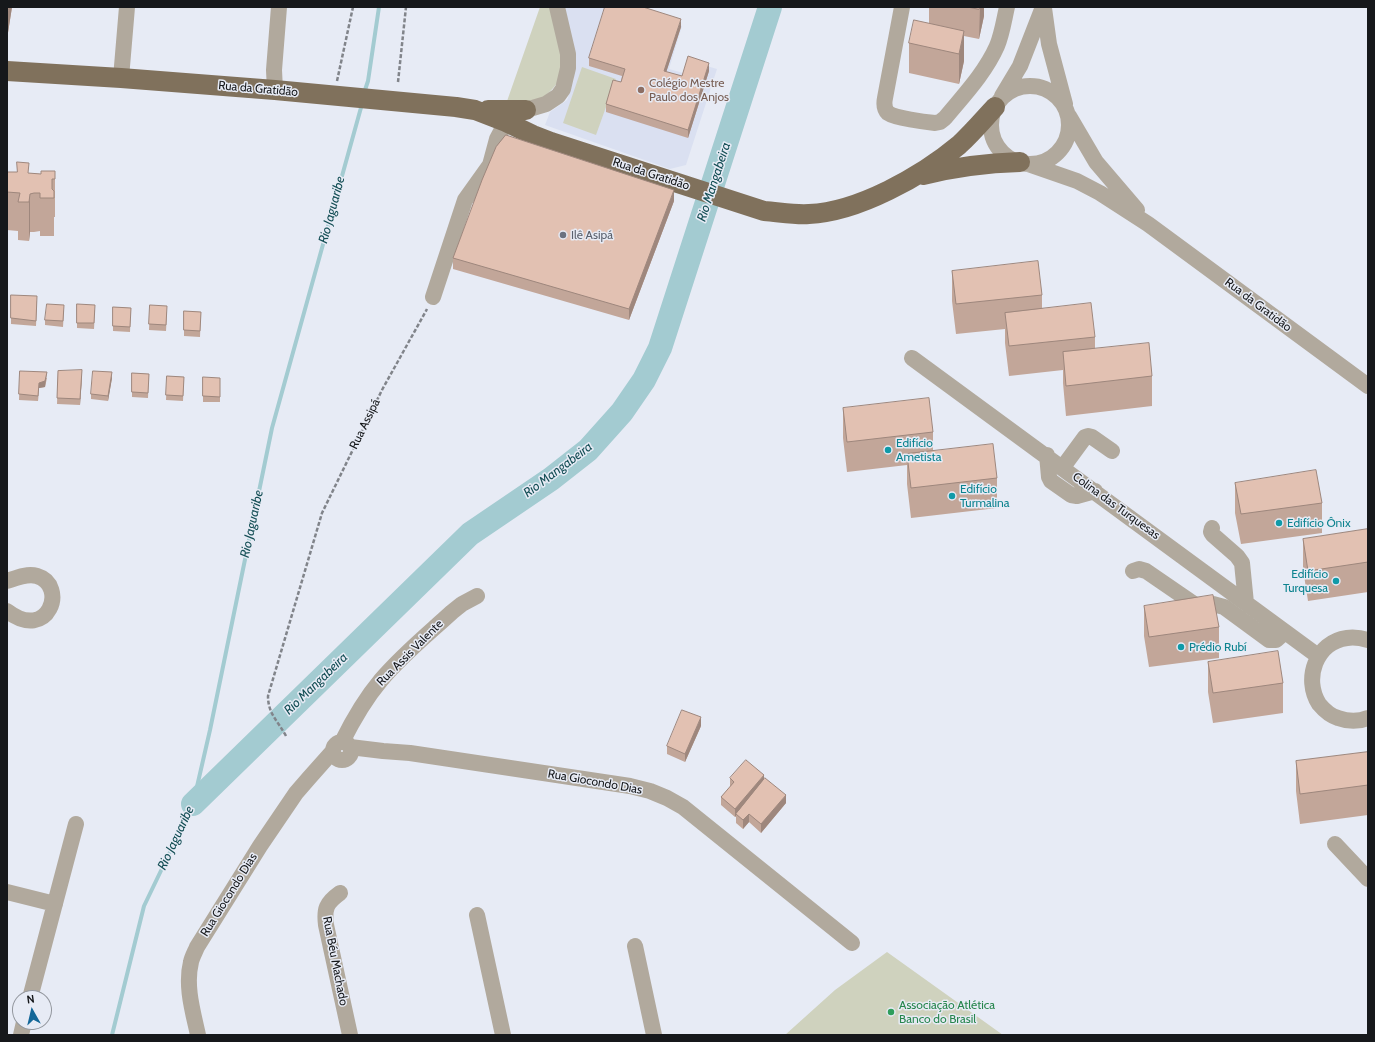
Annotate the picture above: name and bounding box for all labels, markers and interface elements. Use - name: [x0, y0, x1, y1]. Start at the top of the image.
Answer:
- place label: Colégio Mestre Paulo dos Anjos: [649, 76, 729, 104]
- street label: Rua da Gratidão: [218, 78, 298, 100]
- marker: Colégio Mestre Paulo dos Anjos: [636, 85, 646, 95]
- water label: Rio Mangabeira: [694, 141, 734, 223]
- street label: Rua da Gratidão: [611, 155, 691, 193]
- water label: Rio Jaguaribe: [316, 175, 348, 245]
- place label: Ilê Asipá: [571, 228, 613, 242]
- marker: Ilê Asipá: [558, 230, 568, 240]
- street label: Rua da Gratidão: [1222, 275, 1294, 335]
- street label: Rua Assipá: [347, 397, 383, 451]
- place label: Edifício Ametista: [896, 436, 941, 464]
- water label: Rio Mangabeira: [520, 439, 596, 501]
- marker: Edifício Ametista: [883, 445, 893, 455]
- street label: Colina das Turquesas: [1069, 469, 1163, 543]
- place label: Edifício Turmalina: [960, 482, 1010, 510]
- water label: Rio Jaguaribe: [237, 489, 267, 559]
- marker: Edifício Turmalina: [947, 491, 957, 501]
- place label: Edifício Ônix: [1287, 516, 1351, 530]
- marker: Edifício Ônix: [1274, 518, 1284, 528]
- place label: Edifício Turquesa: [1283, 567, 1328, 595]
- marker: Edifício Turquesa: [1331, 576, 1341, 586]
- street label: Rua Assis Valente: [374, 617, 446, 689]
- place label: Prédio Rubí: [1189, 640, 1247, 654]
- marker: Prédio Rubí: [1176, 642, 1186, 652]
- water label: Rio Mangabeira: [281, 650, 351, 718]
- street label: Rua Giocondo Dias: [547, 767, 643, 797]
- water label: Rio Jaguaribe: [154, 804, 198, 872]
- street label: Rua Giocondo Dias: [198, 851, 260, 939]
- street label: Rua Béu Machado: [319, 915, 351, 1007]
- north arrow: [12, 990, 52, 1030]
- text: N: [26, 992, 35, 1007]
- place label: Associação Atlética Banco do Brasil: [899, 998, 995, 1026]
- marker: Associação Atlética Banco do Brasil: [886, 1007, 896, 1017]

